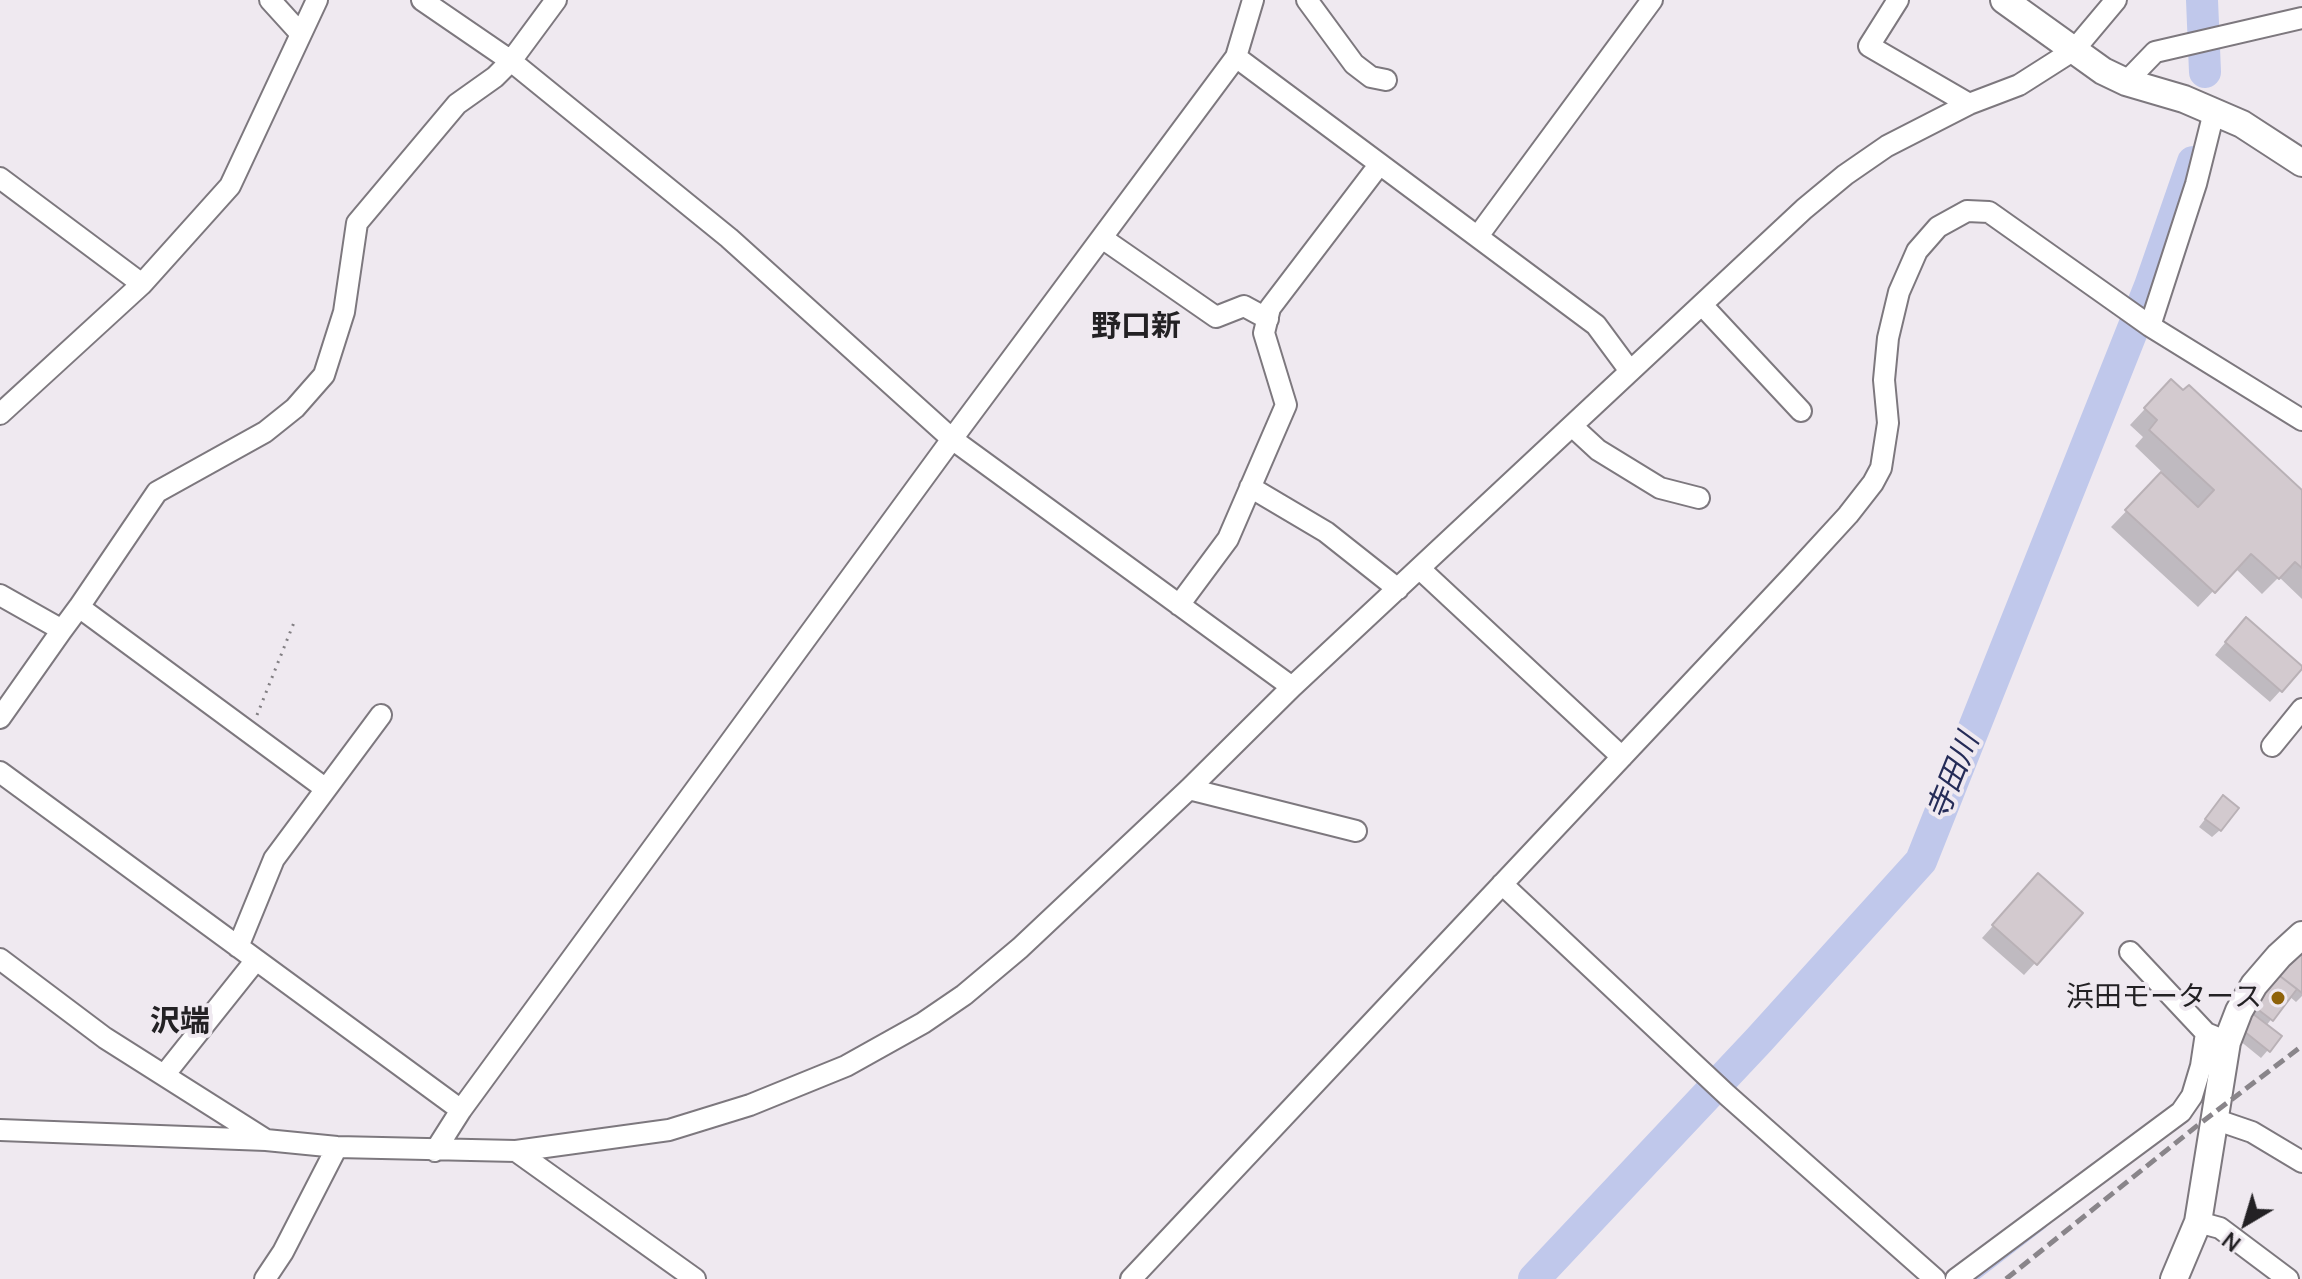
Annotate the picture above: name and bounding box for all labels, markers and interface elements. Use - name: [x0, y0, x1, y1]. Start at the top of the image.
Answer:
- district label: 野口新: [1091, 310, 1181, 346]
- water label: 寺田川: [1920, 729, 1988, 825]
- place label: 浜田モータース: [2066, 981, 2262, 1015]
- marker: 浜田モータース: [2269, 989, 2287, 1007]
- district label: 沢端: [150, 1005, 210, 1041]
- north arrow: [2206, 1183, 2286, 1263]
- text: N: [2216, 1225, 2247, 1259]

